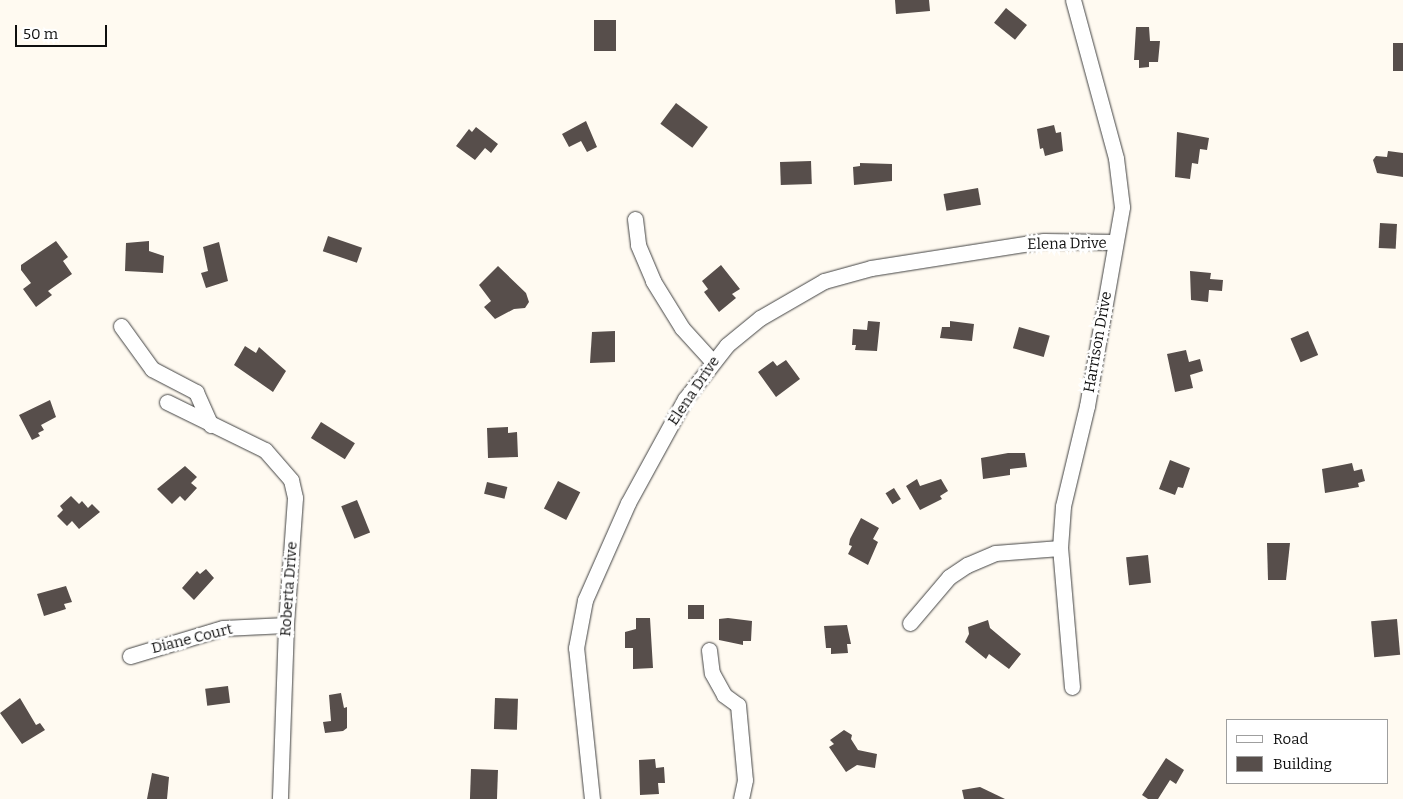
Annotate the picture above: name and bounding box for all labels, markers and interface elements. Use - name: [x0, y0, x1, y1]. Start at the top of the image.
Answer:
- scale bar: [18, 15, 110, 47]
- text: 50 m: [23, 25, 58, 43]
- street label: Elena Drive: [1027, 234, 1107, 254]
- street label: Harrison Drive: [1080, 290, 1116, 394]
- street label: Elena Drive: [664, 353, 724, 429]
- street label: Roberta Drive: [277, 541, 301, 637]
- street label: Diane Court: [150, 620, 234, 658]
- legend: [1226, 719, 1388, 784]
- text: Road: [1273, 730, 1308, 748]
- text: Building: [1273, 755, 1332, 773]

